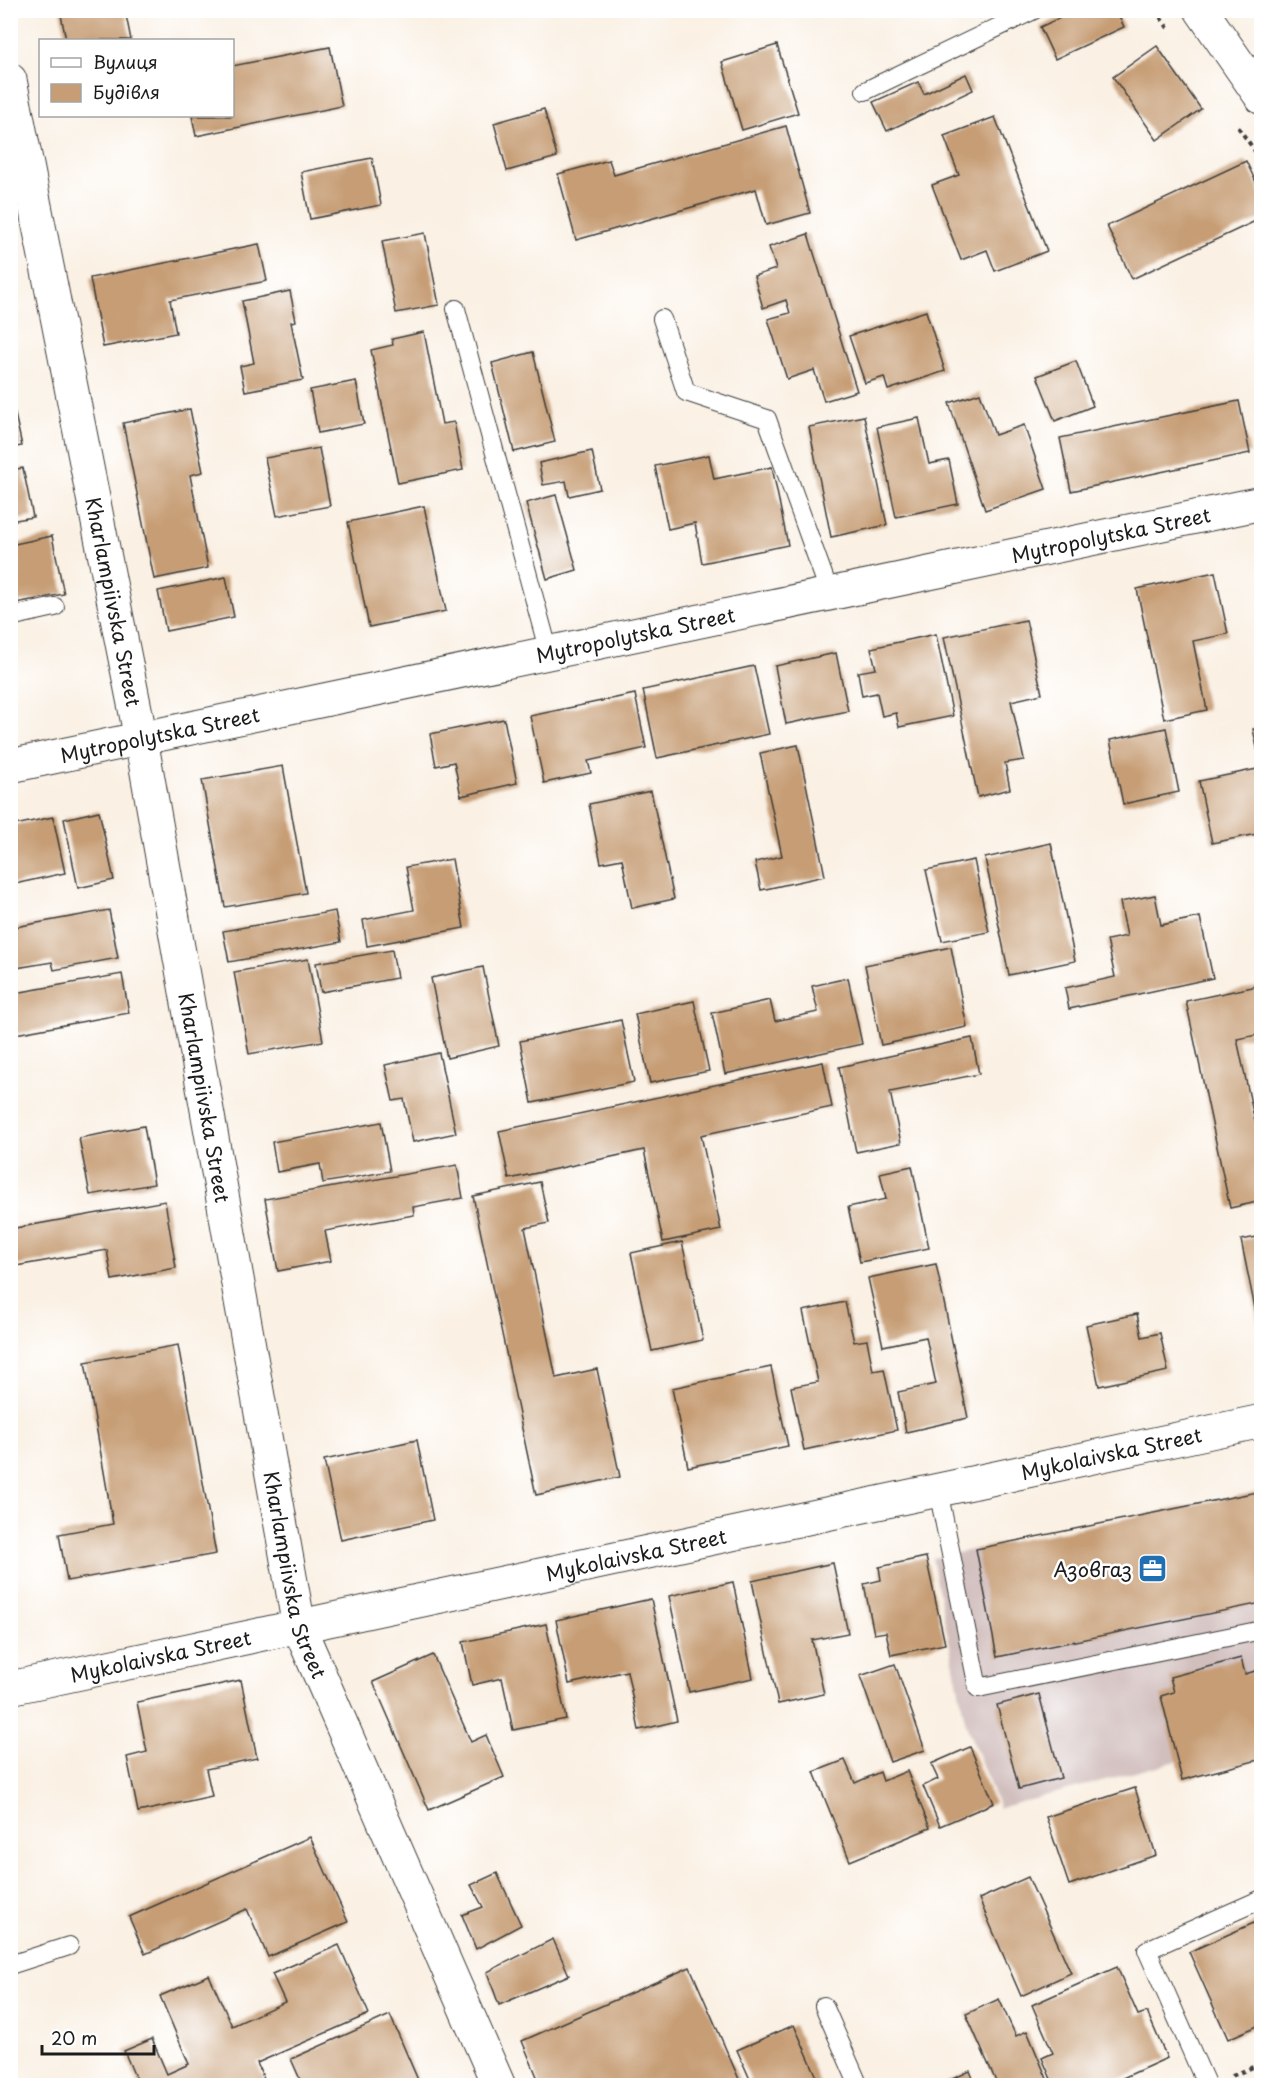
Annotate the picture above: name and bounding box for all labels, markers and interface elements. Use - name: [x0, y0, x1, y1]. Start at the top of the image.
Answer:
- legend: [39, 39, 234, 117]
- text: Вулиця: [93, 48, 158, 75]
- text: Будівля: [93, 78, 160, 105]
- street label: Kharlampiivska Street: [78, 495, 149, 709]
- street label: Mytropolytska Street: [1009, 499, 1213, 570]
- street label: Mytropolytska Street: [533, 599, 738, 670]
- street label: Mytropolytska Street: [58, 699, 262, 770]
- street label: Kharlampiivska Street: [171, 990, 238, 1205]
- street label: Mykolaivska Street: [1018, 1419, 1204, 1487]
- street label: Kharlampiivska Street: [257, 1469, 335, 1683]
- street label: Mykolaivska Street: [543, 1521, 729, 1588]
- office icon: Азовгаз: [1137, 1553, 1169, 1585]
- place label: Азовгаз: [1053, 1554, 1132, 1584]
- street label: Mykolaivska Street: [68, 1622, 254, 1690]
- scale bar: [42, 2018, 154, 2056]
- text: 20 m: [51, 2024, 97, 2051]

